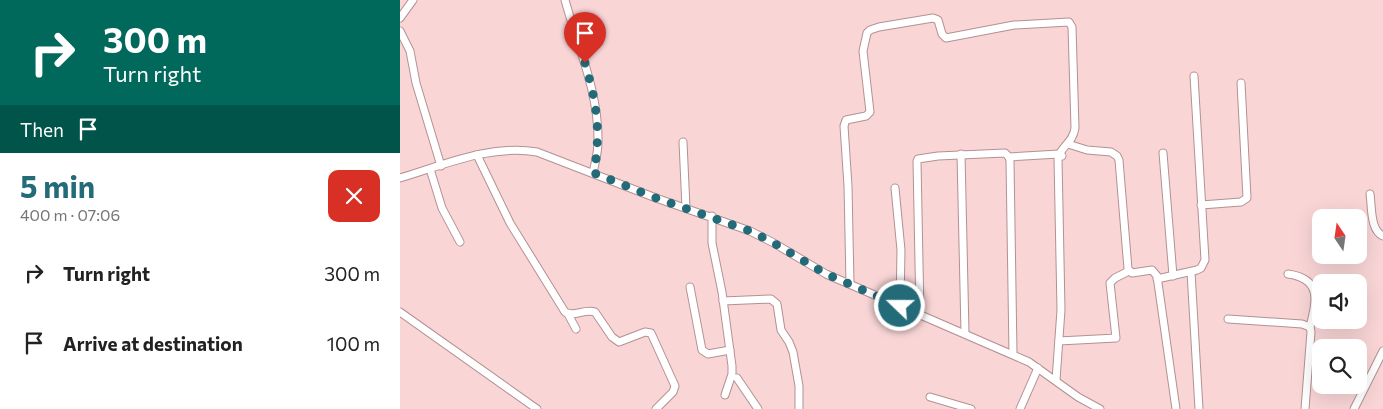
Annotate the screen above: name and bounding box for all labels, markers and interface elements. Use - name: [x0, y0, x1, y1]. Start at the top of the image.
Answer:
- pin: [564, 12, 606, 63]
- text: 300 m: [103, 17, 207, 60]
- icon: arrive: [571, 19, 599, 47]
- icon: right: [20, 20, 85, 85]
- text: Turn right: [103, 60, 201, 87]
- icon: arrive: [74, 115, 102, 143]
- text: Then: [20, 118, 64, 141]
- text: 5 min: [20, 167, 95, 204]
- button: close: [328, 170, 380, 222]
- text: 400 m · 07:06: [20, 205, 120, 224]
- north arrow: [1312, 209, 1368, 264]
- map controls: [1312, 209, 1367, 394]
- icon: right: [20, 259, 48, 287]
- text: Turn right: [63, 262, 150, 285]
- text: 300 m: [324, 262, 380, 285]
- button: sound: [1312, 274, 1367, 329]
- position arrow: [873, 279, 925, 331]
- icon: arrive: [20, 329, 48, 357]
- text: Arrive at destination: [63, 332, 243, 355]
- text: 100 m: [327, 332, 380, 355]
- button: search: [1312, 339, 1367, 394]

